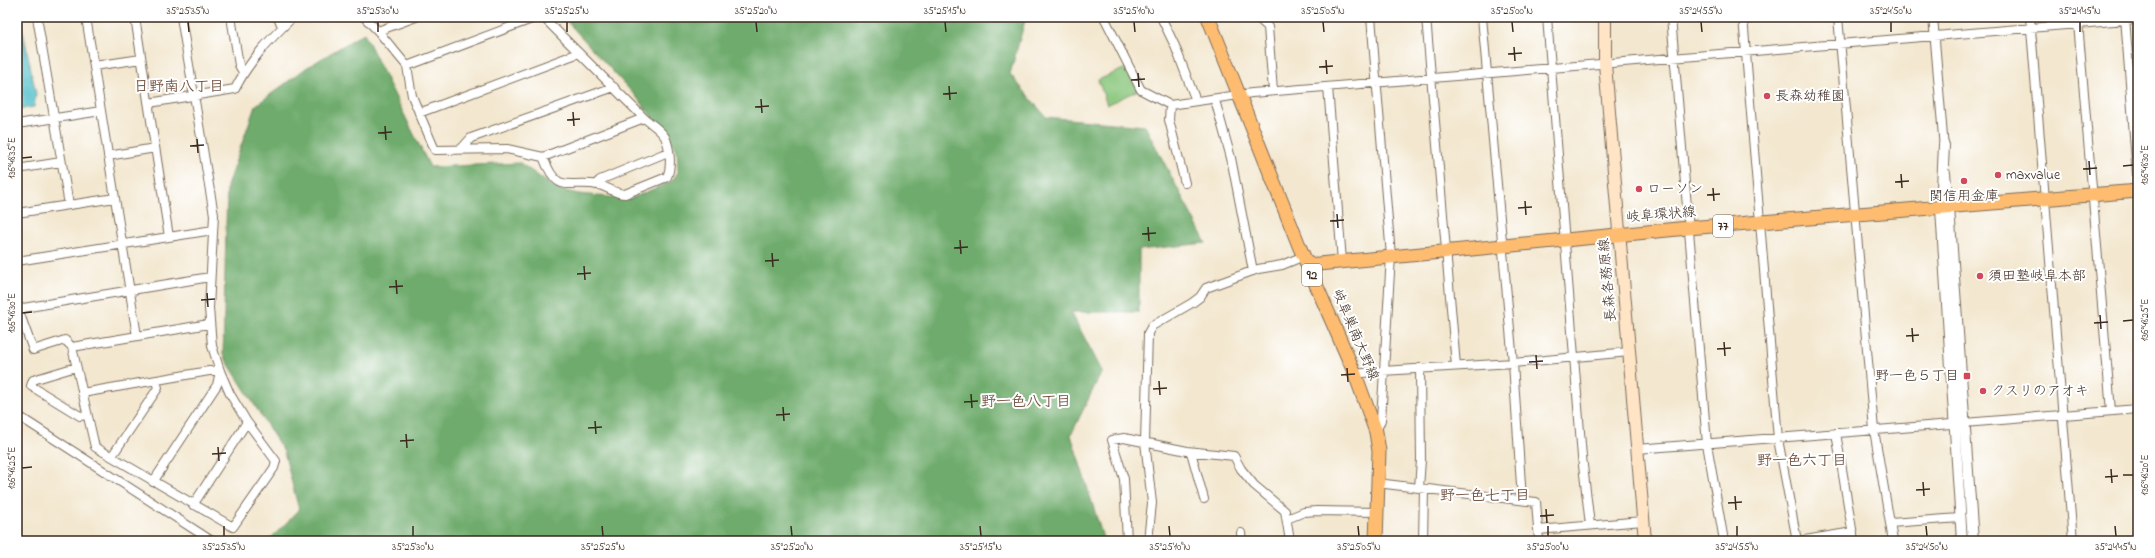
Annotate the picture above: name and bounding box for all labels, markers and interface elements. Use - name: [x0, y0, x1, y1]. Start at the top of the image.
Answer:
- text: 35°25'35"N: [166, 4, 210, 19]
- text: 35°25'30"N: [357, 4, 399, 19]
- text: 35°25'25"N: [545, 4, 589, 19]
- text: 35°25'20"N: [735, 4, 778, 19]
- text: 35°25'15"N: [924, 4, 966, 19]
- text: 35°25'10"N: [1114, 4, 1155, 19]
- text: 35°25'05"N: [1301, 4, 1345, 19]
- text: 35°25'00"N: [1491, 4, 1533, 19]
- text: 35°24'55"N: [1679, 4, 1723, 19]
- text: 35°24'50"N: [1870, 4, 1912, 19]
- text: 35°24'45"N: [2059, 4, 2101, 19]
- district label: 日野南八丁目: [134, 76, 224, 98]
- place label: 長森幼稚園: [1775, 86, 1845, 107]
- marker: 長森幼稚園: [1762, 91, 1772, 101]
- text: 136°48'35"E: [5, 137, 20, 179]
- text: 136°48'30"E: [2138, 145, 2153, 185]
- place label: maxvalue: [2006, 165, 2061, 186]
- marker: maxvalue: [1993, 170, 2003, 180]
- marker: 関信用金庫: [1959, 176, 1969, 186]
- place label: ローソン: [1647, 179, 1703, 200]
- marker: ローソン: [1634, 184, 1644, 194]
- place label: 関信用金庫: [1929, 186, 1999, 207]
- street label: 岐阜環状線: [1625, 201, 1697, 229]
- road number: 77: [1713, 215, 1733, 237]
- street label: 長森各務原線: [1594, 237, 1622, 323]
- road number: 92: [1302, 264, 1322, 286]
- place label: 須田塾岐阜本部: [1988, 266, 2086, 287]
- marker: 須田塾岐阜本部: [1975, 271, 1985, 281]
- street label: 岐阜巣南大野線: [1326, 286, 1384, 384]
- text: 136°48'30"E: [5, 293, 20, 333]
- text: 136°48'25"E: [2138, 299, 2153, 341]
- place label: 野一色５丁目: [1875, 366, 1959, 387]
- marker: 野一色５丁目: [1962, 371, 1972, 381]
- place label: クスリのアオキ: [1991, 381, 2089, 402]
- marker: クスリのアオキ: [1978, 386, 1988, 396]
- district label: 野一色八丁目: [981, 391, 1071, 413]
- text: 136°48'25"E: [5, 447, 20, 489]
- district label: 野一色六丁目: [1757, 450, 1847, 472]
- text: 136°48'20"E: [2138, 455, 2153, 496]
- district label: 野一色七丁目: [1440, 485, 1530, 507]
- text: 35°25'35"N: [202, 540, 246, 555]
- text: 35°25'30"N: [392, 540, 434, 555]
- text: 35°25'25"N: [581, 540, 625, 555]
- text: 35°25'20"N: [771, 540, 814, 555]
- text: 35°25'15"N: [960, 540, 1002, 555]
- text: 35°25'10"N: [1150, 540, 1191, 555]
- text: 35°25'05"N: [1337, 540, 1381, 555]
- text: 35°25'00"N: [1527, 540, 1569, 555]
- text: 35°24'55"N: [1715, 540, 1759, 555]
- text: 35°24'50"N: [1906, 540, 1948, 555]
- text: 35°24'45"N: [2095, 540, 2137, 555]

